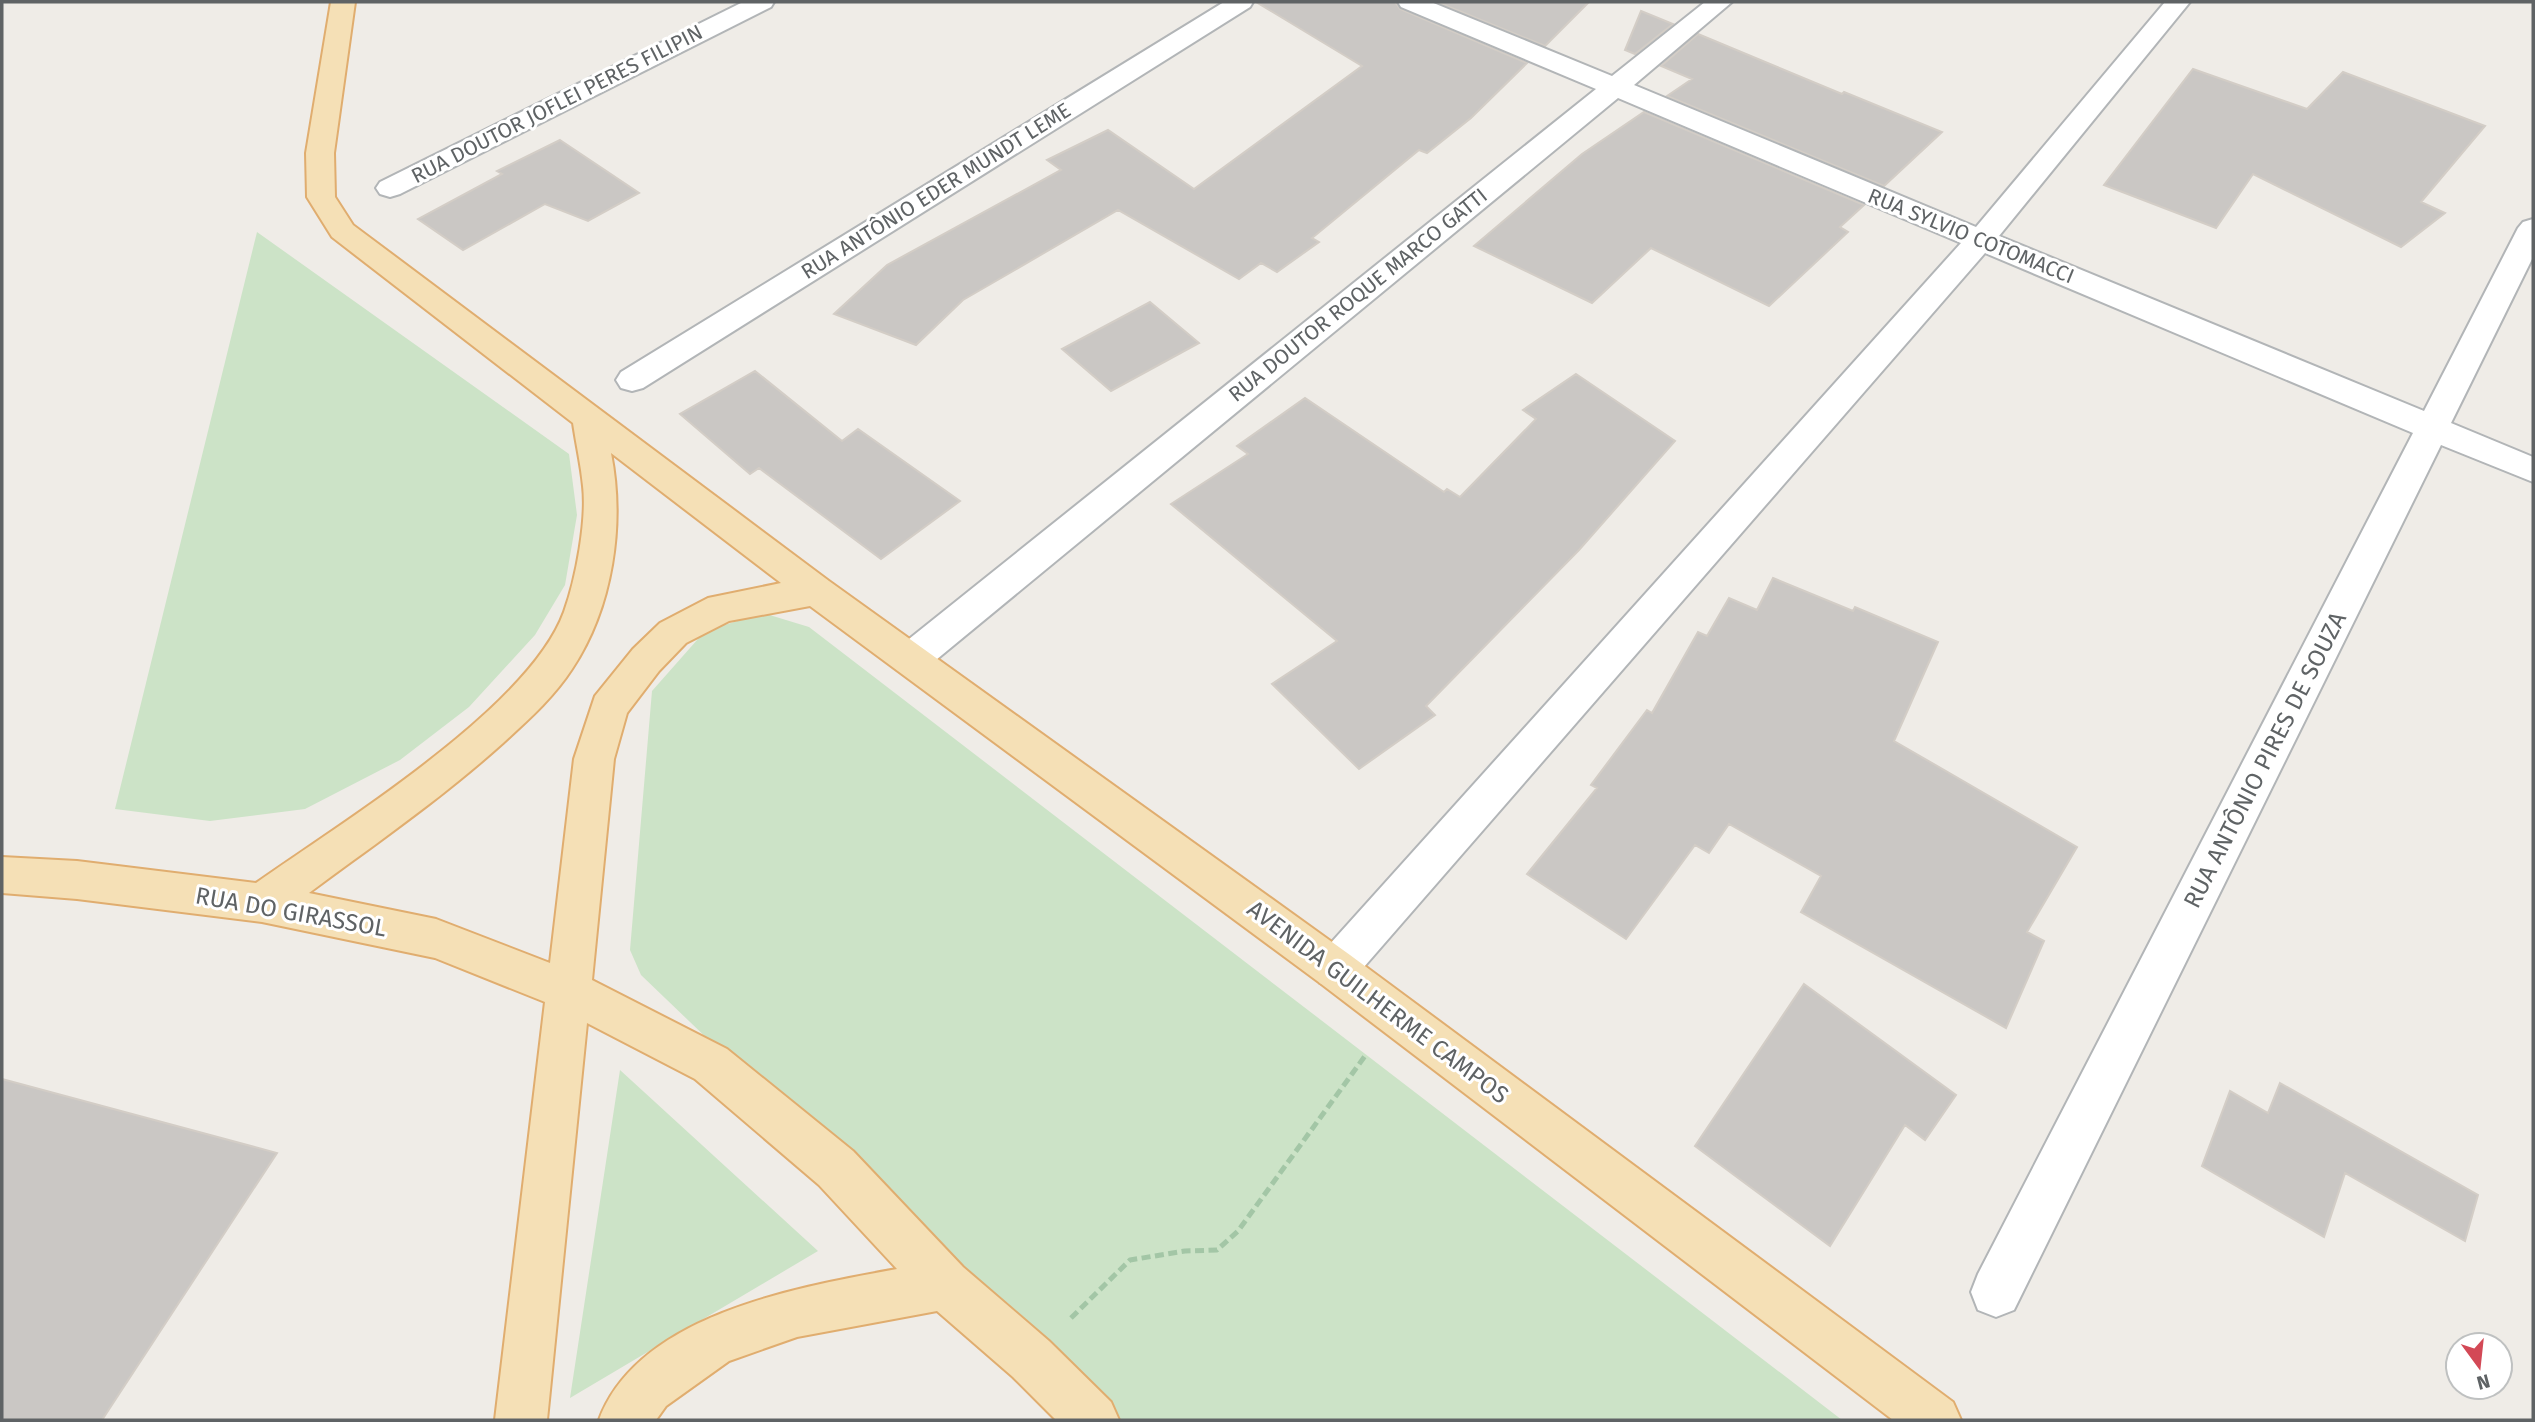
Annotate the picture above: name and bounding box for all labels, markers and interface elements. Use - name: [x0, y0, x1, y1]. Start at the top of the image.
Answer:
- street label: RUA DOUTOR JOFLEI PERES FILIPIN: [407, 19, 707, 189]
- street label: RUA ANTÔNIO EDER MUNDT LEME: [796, 97, 1076, 285]
- street label: RUA DOUTOR ROQUE MARCO GATTI: [1223, 182, 1493, 408]
- street label: RUA SYLVIO COTOMACCI: [1864, 183, 2078, 289]
- street label: RUA ANTÔNIO PIRES DE SOUZA: [2177, 607, 2352, 913]
- street label: RUA DO GIRASSOL: [193, 881, 389, 943]
- street label: AVENIDA GUILHERME CAMPOS: [1242, 895, 1514, 1109]
- north arrow: [2444, 1331, 2514, 1401]
- text: N: [2474, 1369, 2492, 1395]

